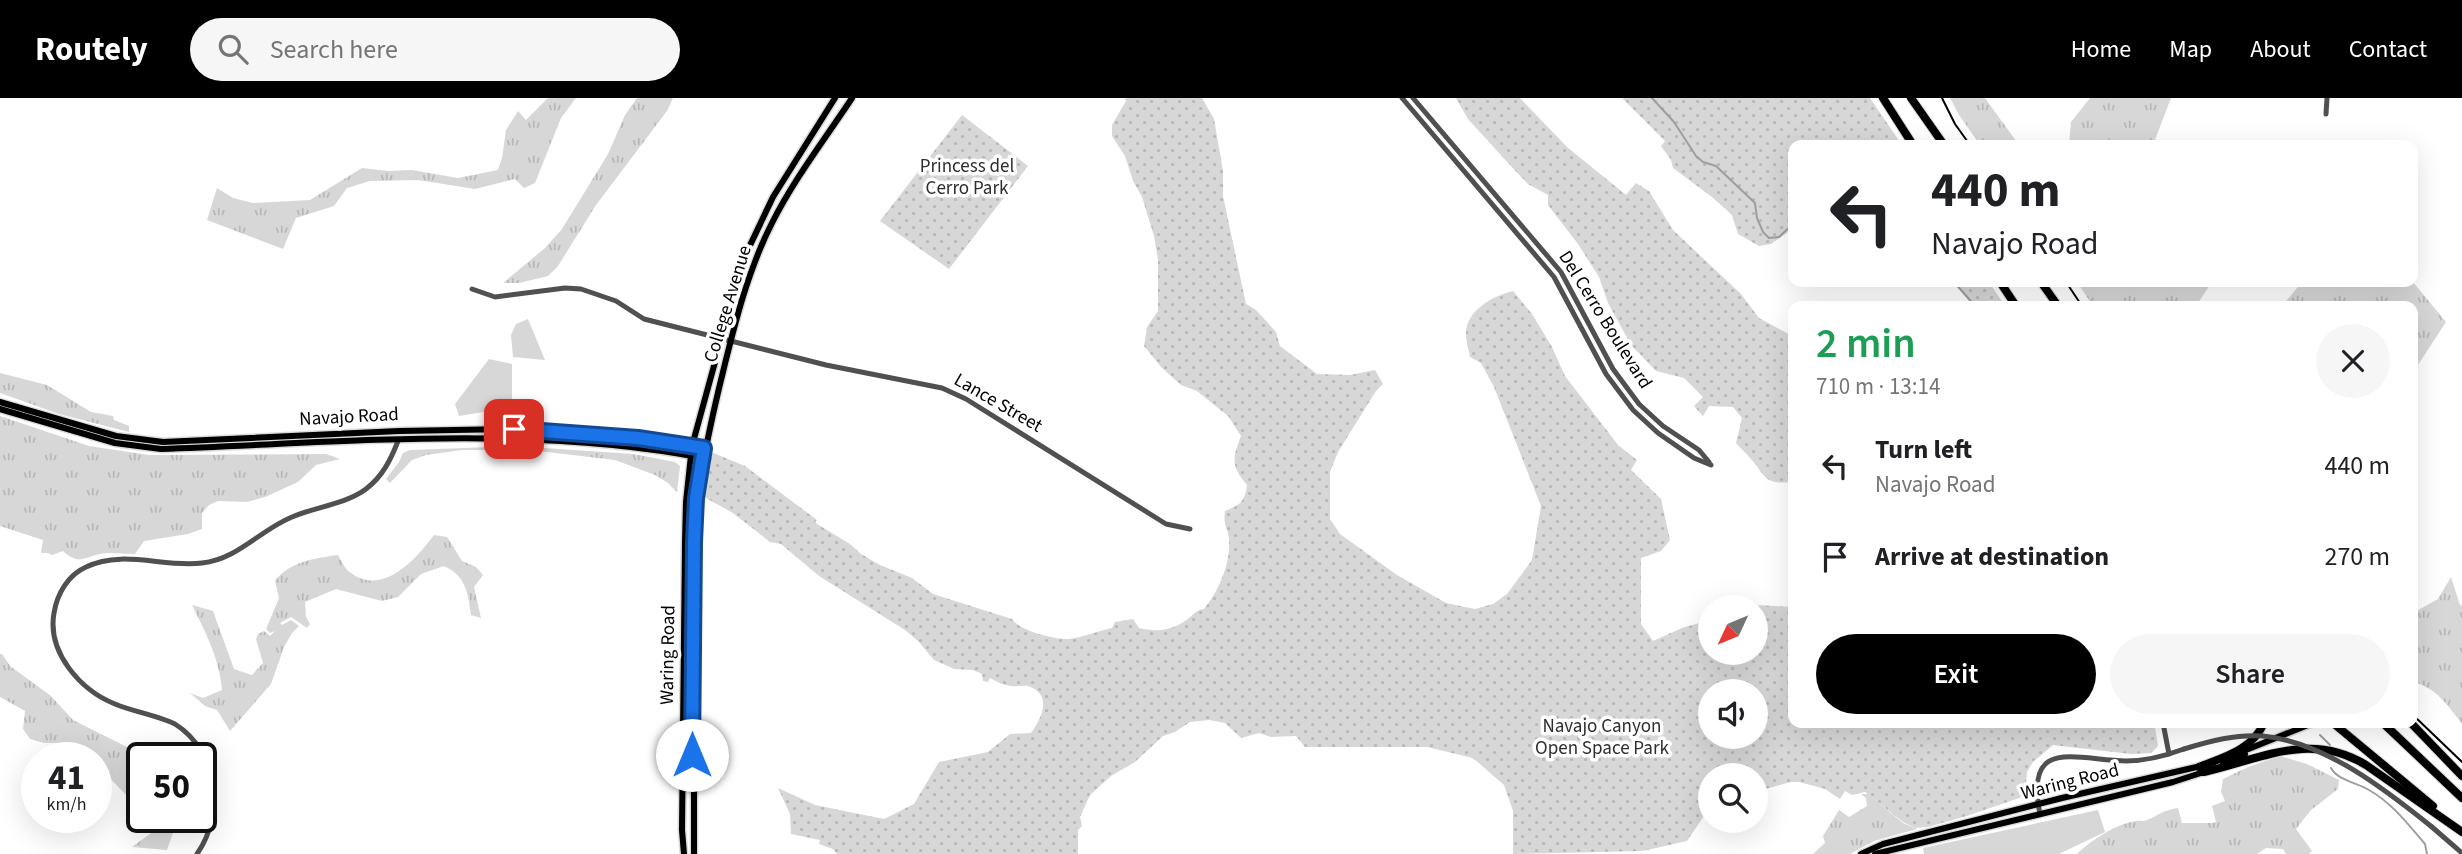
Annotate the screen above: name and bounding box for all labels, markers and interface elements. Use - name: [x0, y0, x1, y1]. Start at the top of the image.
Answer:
- search box: [190, 18, 680, 81]
- text: Routely: [35, 26, 148, 73]
- icon: search: [214, 30, 252, 68]
- text: Search here: [270, 31, 398, 68]
- text: Home: [2071, 32, 2131, 67]
- text: Map: [2169, 32, 2212, 67]
- text: About: [2250, 32, 2311, 67]
- text: Contact: [2349, 32, 2427, 67]
- park label: Princess del Cerro Park: [920, 153, 1014, 202]
- text: 440 m: [1931, 156, 2060, 226]
- icon: left: [1816, 168, 1907, 259]
- text: Navajo Road: [1931, 221, 2099, 267]
- street label: College Avenue: [697, 242, 759, 366]
- street label: Del Cerro Boulevard: [1552, 246, 1658, 394]
- text: 2 min: [1816, 314, 1916, 374]
- button: close: [2316, 324, 2390, 398]
- street label: Lance Street: [949, 367, 1048, 440]
- text: 710 m · 13:14: [1816, 370, 1940, 403]
- pin: [484, 399, 544, 459]
- street label: Navajo Road: [299, 401, 399, 433]
- icon: arrive: [495, 410, 533, 448]
- text: Turn left: [1875, 431, 1972, 468]
- icon: left: [1816, 447, 1854, 485]
- text: 440 m: [2324, 447, 2390, 484]
- text: Navajo Road: [1875, 468, 1995, 501]
- icon: arrive: [1816, 538, 1854, 576]
- text: Arrive at destination: [1875, 538, 2109, 575]
- text: 270 m: [2324, 538, 2390, 575]
- north arrow: [1698, 595, 1768, 665]
- map controls: [1698, 595, 1768, 833]
- street label: Waring Road: [654, 605, 682, 705]
- button: Exit: [1816, 634, 2096, 714]
- button: Share: [2110, 634, 2390, 714]
- button: sound: [1698, 679, 1768, 749]
- park label: Navajo Canyon Open Space Park: [1535, 713, 1669, 762]
- position arrow: [655, 718, 729, 792]
- speed limit sign: 50: [126, 742, 217, 833]
- text: 41: [48, 753, 85, 803]
- street label: Waring Road: [2018, 757, 2122, 807]
- button: search: [1698, 763, 1768, 833]
- text: km/h: [47, 792, 86, 817]

